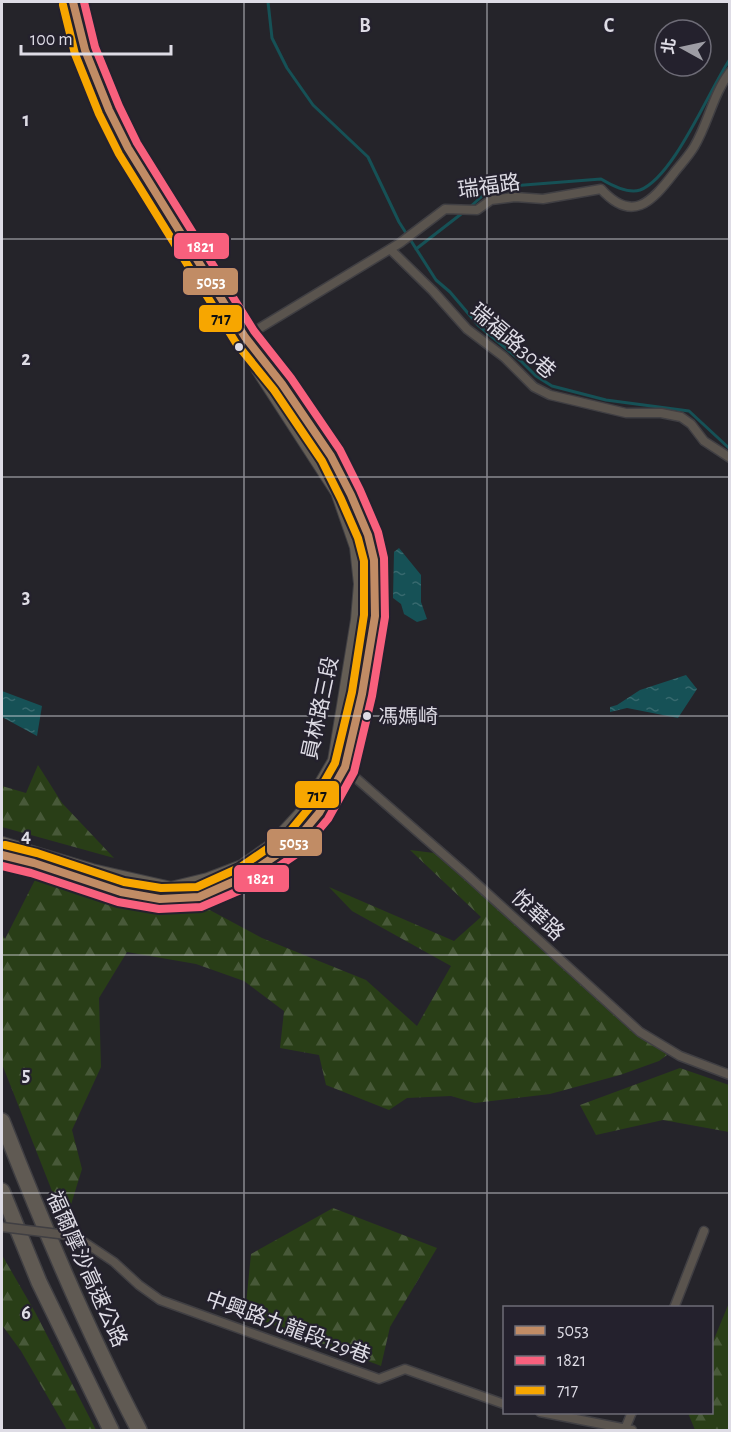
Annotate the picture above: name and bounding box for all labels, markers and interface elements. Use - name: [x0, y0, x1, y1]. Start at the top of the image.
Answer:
- text: B: [359, 16, 371, 36]
- text: C: [604, 16, 615, 36]
- scale bar: [21, 18, 171, 56]
- north arrow: [653, 18, 713, 78]
- text: 100 m: [30, 31, 73, 49]
- text: 北: [659, 37, 678, 55]
- text: 1: [22, 110, 30, 130]
- street label: 瑞福路: [456, 171, 522, 201]
- line badge: 1821: [173, 232, 230, 260]
- text: 1821: [188, 239, 214, 255]
- line badge: 5053: [182, 267, 239, 296]
- text: 5053: [196, 274, 226, 290]
- street label: 瑞福路30巷: [466, 299, 560, 383]
- line badge: 717: [198, 304, 243, 333]
- text: 717: [211, 311, 231, 327]
- unlabelled marker: [233, 341, 245, 353]
- text: 2: [21, 349, 31, 369]
- text: 3: [22, 587, 30, 607]
- street label: 員林路三段: [298, 654, 342, 762]
- place label: 馮媽崎: [378, 706, 438, 727]
- marker: 馮媽崎: [361, 710, 373, 722]
- line badge: 717: [294, 780, 340, 809]
- text: 717: [307, 788, 327, 804]
- text: 4: [21, 826, 31, 846]
- line badge: 5053: [266, 828, 323, 857]
- text: 5053: [279, 835, 309, 851]
- line badge: 1821: [233, 864, 290, 893]
- text: 1821: [248, 871, 274, 887]
- street label: 悅華路: [507, 885, 569, 945]
- text: 5: [22, 1065, 30, 1085]
- street label: 福爾摩沙高速公路: [43, 1188, 131, 1350]
- street label: 中興路九龍段129巷: [203, 1287, 373, 1367]
- text: 6: [21, 1303, 31, 1323]
- legend: [503, 1306, 713, 1414]
- text: 5053: [557, 1322, 589, 1340]
- text: 1821: [557, 1352, 586, 1370]
- text: 717: [557, 1382, 578, 1400]

